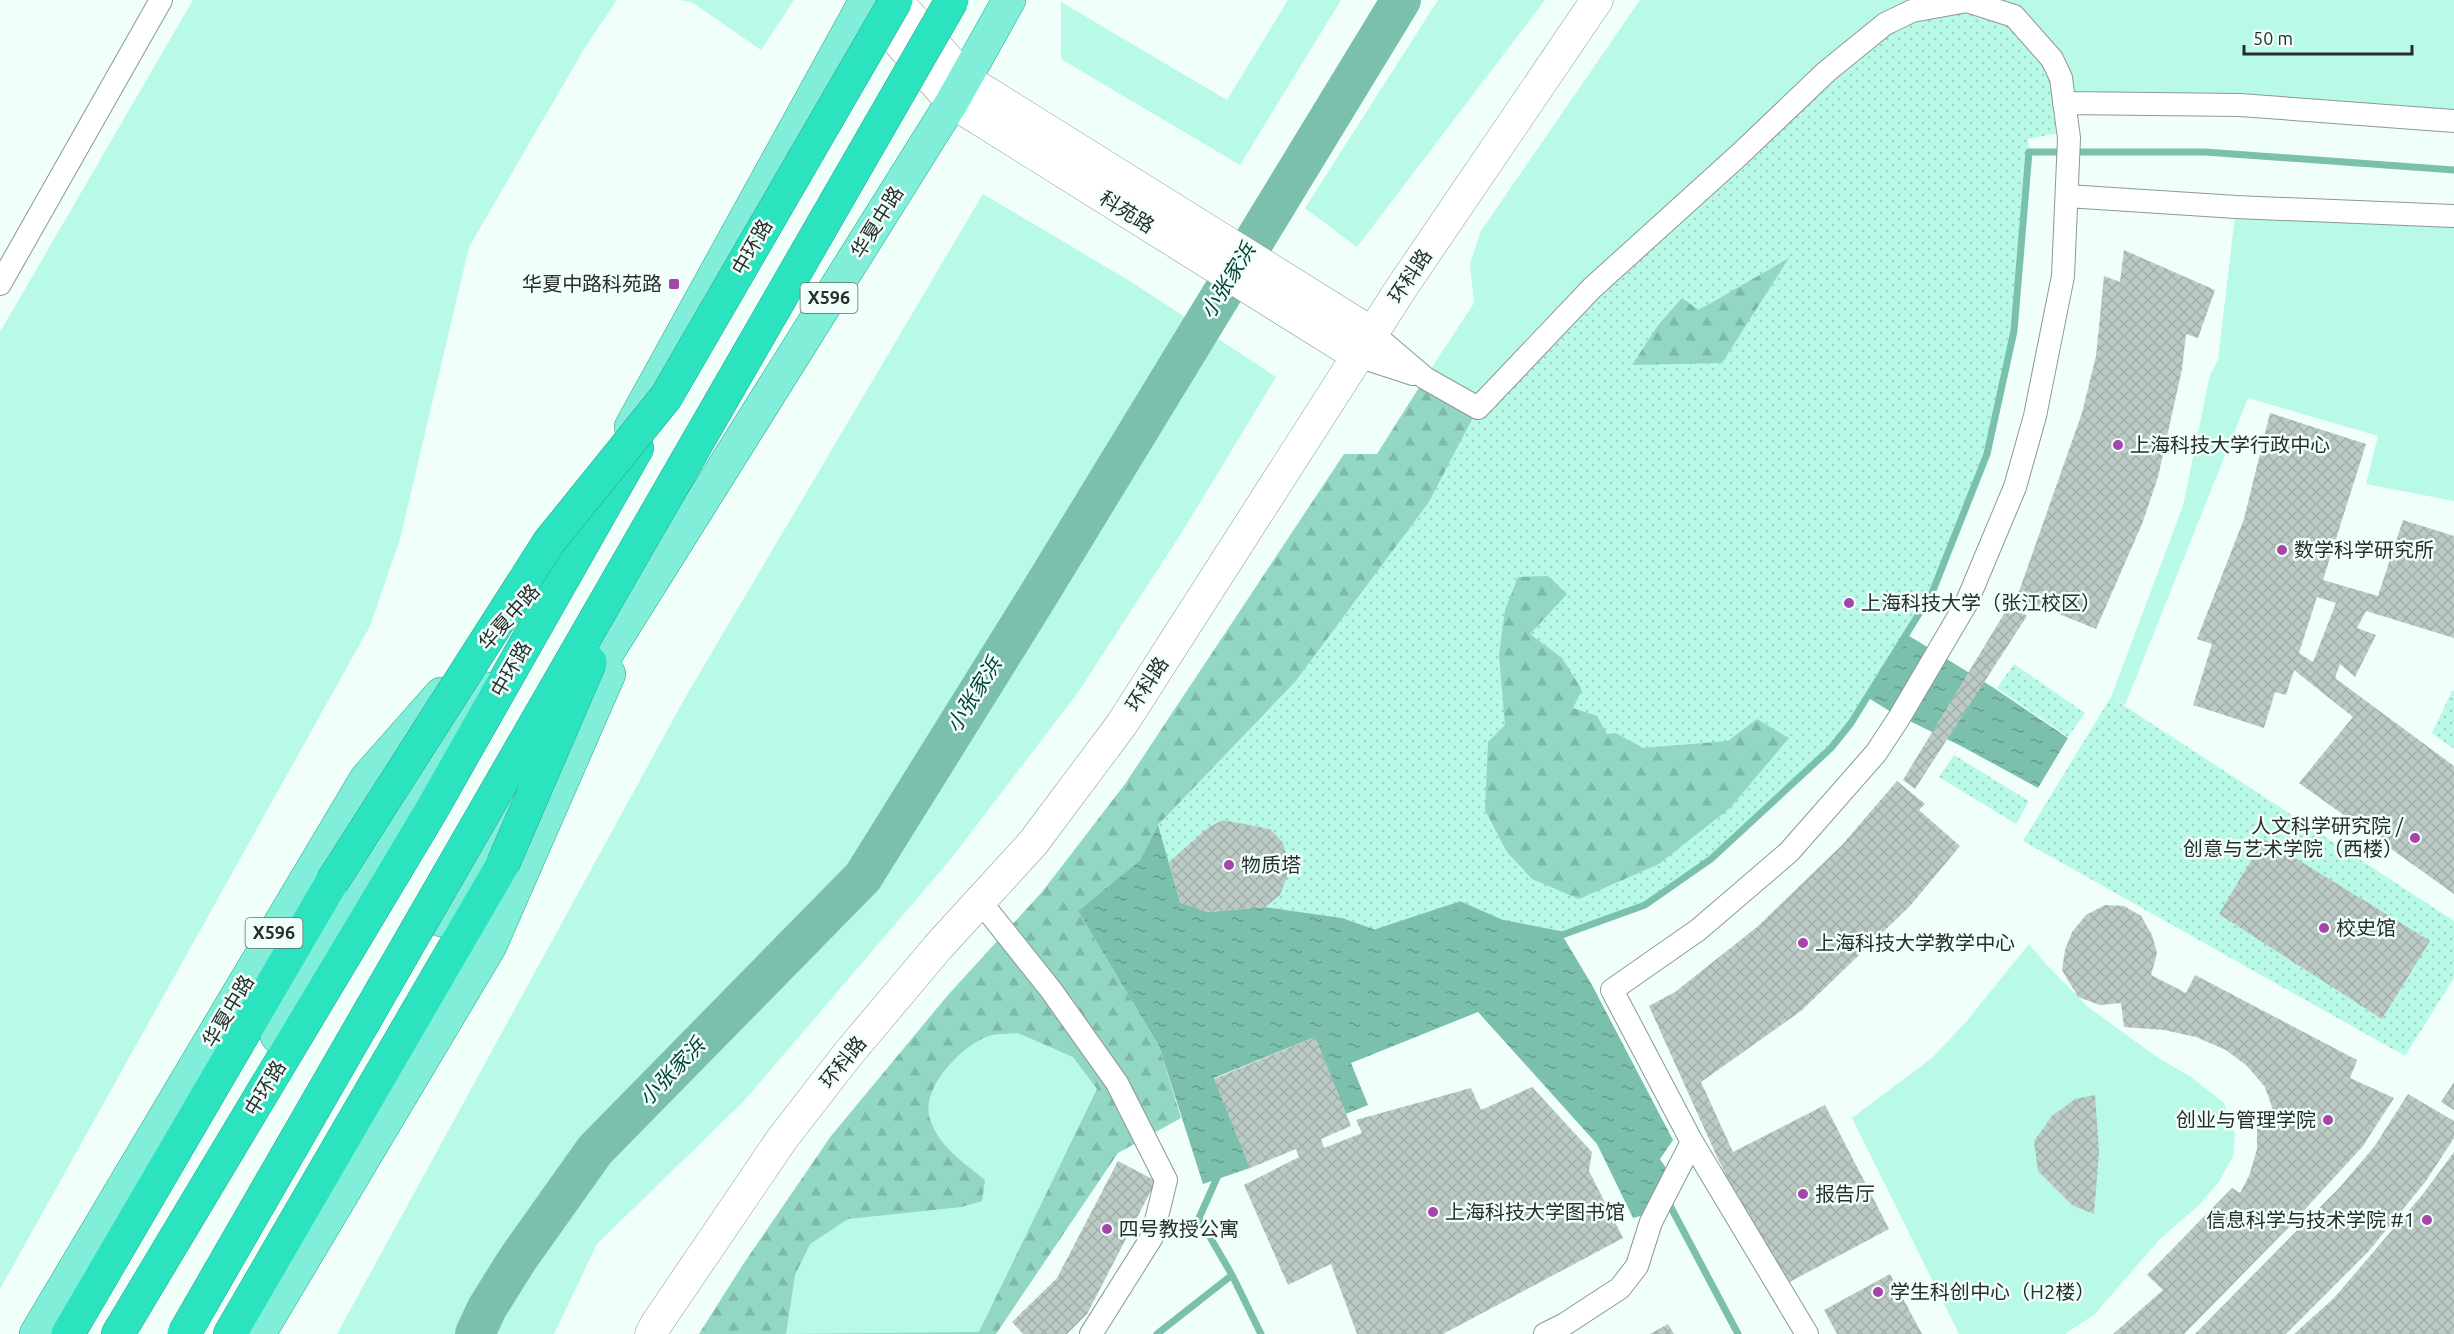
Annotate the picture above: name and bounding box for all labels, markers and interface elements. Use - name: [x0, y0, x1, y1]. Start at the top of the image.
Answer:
- scale bar: [2244, 18, 2412, 56]
- text: 50 m: [2253, 28, 2293, 48]
- street label: 华夏中路: [846, 182, 908, 262]
- street label: 科苑路: [1096, 186, 1159, 237]
- street label: 中环路: [727, 215, 777, 278]
- water label: 小张家浜: [1195, 237, 1261, 322]
- street label: 环科路: [1383, 244, 1436, 307]
- place label: 华夏中路科苑路: [522, 272, 662, 295]
- marker: 华夏中路科苑路: [667, 277, 681, 291]
- road number: X596: [800, 283, 858, 313]
- place label: 上海科技大学行政中心: [2130, 433, 2330, 456]
- marker: 上海科技大学行政中心: [2111, 438, 2125, 452]
- place label: 数学科学研究所: [2294, 538, 2434, 561]
- marker: 数学科学研究所: [2275, 543, 2289, 557]
- street label: 华夏中路: [473, 579, 544, 654]
- place label: 上海科技大学（张江校区）: [1861, 591, 2101, 614]
- marker: 上海科技大学（张江校区）: [1842, 596, 1856, 610]
- street label: 中环路: [486, 637, 536, 700]
- water label: 小张家浜: [941, 651, 1007, 736]
- street label: 环科路: [1121, 652, 1173, 715]
- place label: 人文科学研究院 / 创意与艺术学院（西楼）: [2183, 814, 2404, 860]
- marker: 人文科学研究院 / 创意与艺术学院（西楼）: [2408, 831, 2422, 845]
- place label: 物质塔: [1241, 853, 1301, 876]
- marker: 物质塔: [1222, 858, 1236, 872]
- place label: 校史馆: [2336, 916, 2396, 939]
- road number: X596: [246, 918, 302, 948]
- marker: 校史馆: [2317, 921, 2331, 935]
- place label: 上海科技大学教学中心: [1815, 931, 2015, 954]
- marker: 上海科技大学教学中心: [1796, 936, 1810, 950]
- street label: 华夏中路: [197, 971, 258, 1051]
- water label: 小张家浜: [633, 1031, 710, 1110]
- street label: 环科路: [815, 1031, 870, 1092]
- street label: 中环路: [239, 1056, 290, 1119]
- place label: 创业与管理学院: [2176, 1108, 2316, 1131]
- marker: 创业与管理学院: [2321, 1113, 2335, 1127]
- place label: 报告厅: [1815, 1182, 1875, 1205]
- marker: 报告厅: [1796, 1187, 1810, 1201]
- place label: 上海科技大学图书馆: [1445, 1200, 1625, 1223]
- marker: 上海科技大学图书馆: [1426, 1205, 1440, 1219]
- place label: 信息科学与技术学院 #1: [2206, 1208, 2415, 1231]
- marker: 信息科学与技术学院 #1: [2420, 1213, 2434, 1227]
- place label: 四号教授公寓: [1119, 1217, 1239, 1240]
- marker: 四号教授公寓: [1100, 1222, 1114, 1236]
- place label: 学生科创中心（H2楼）: [1890, 1280, 2095, 1303]
- marker: 学生科创中心（H2楼）: [1871, 1285, 1885, 1299]

